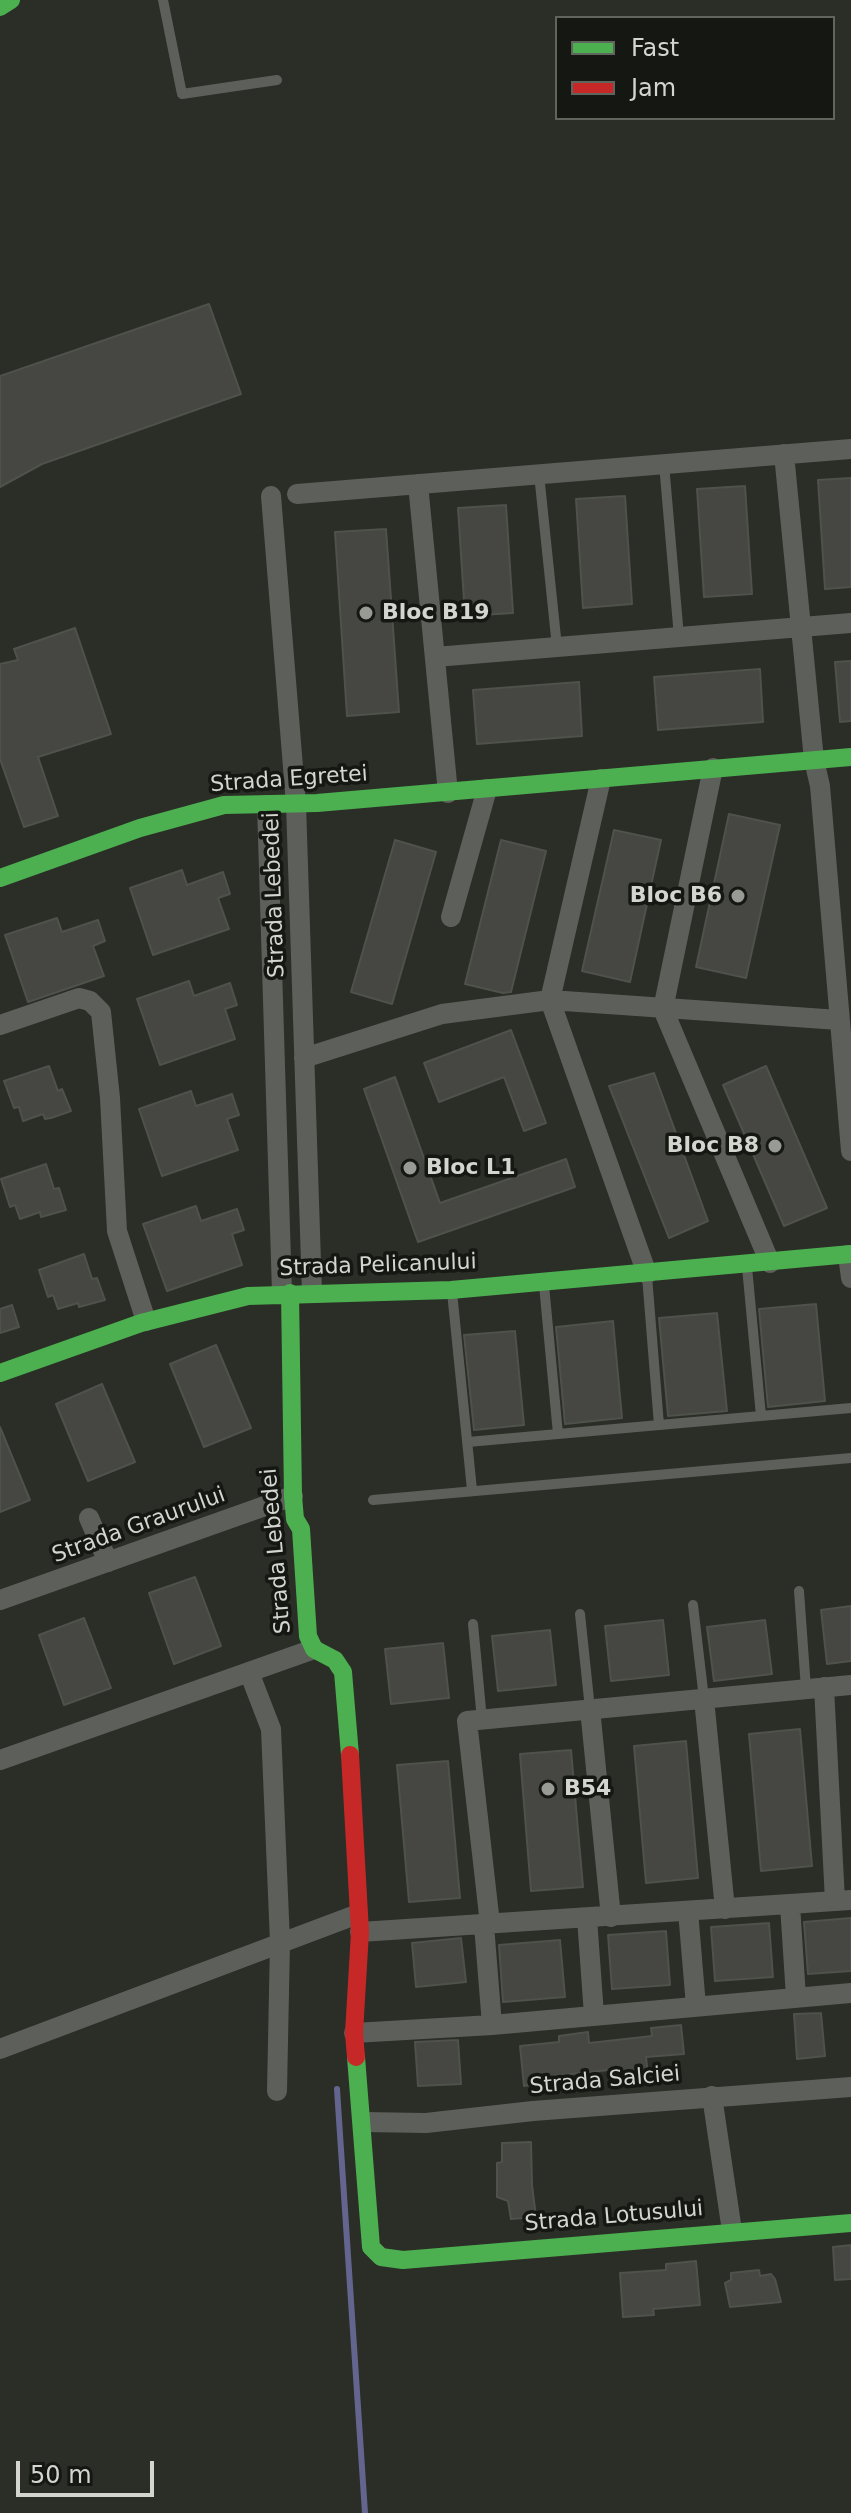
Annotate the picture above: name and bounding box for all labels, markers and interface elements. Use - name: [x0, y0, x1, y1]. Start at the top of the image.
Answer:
- legend: [555, 16, 835, 120]
- text: Fast: [631, 34, 679, 62]
- text: Jam: [631, 74, 676, 102]
- place label: Bloc B19: [382, 600, 490, 626]
- marker: Bloc B19: [357, 604, 375, 622]
- street label: Strada Egretei: [209, 761, 369, 799]
- street label: Strada Lebedei: [259, 812, 291, 978]
- place label: Bloc B6: [630, 883, 722, 909]
- marker: Bloc B6: [729, 887, 747, 905]
- place label: Bloc B8: [667, 1133, 759, 1159]
- marker: Bloc B8: [766, 1137, 784, 1155]
- place label: Bloc L1: [426, 1155, 515, 1181]
- marker: Bloc L1: [401, 1159, 419, 1177]
- street label: Strada Pelicanului: [279, 1249, 477, 1283]
- street label: Strada Lebedei: [257, 1467, 297, 1635]
- street label: Strada Graurului: [49, 1482, 229, 1570]
- place label: B54: [564, 1776, 611, 1802]
- marker: B54: [539, 1780, 557, 1798]
- street label: Strada Salciei: [529, 2061, 681, 2101]
- street label: Strada Lotusului: [524, 2196, 704, 2238]
- scale bar: [20, 2445, 158, 2495]
- text: 50 m: [30, 2461, 92, 2489]

